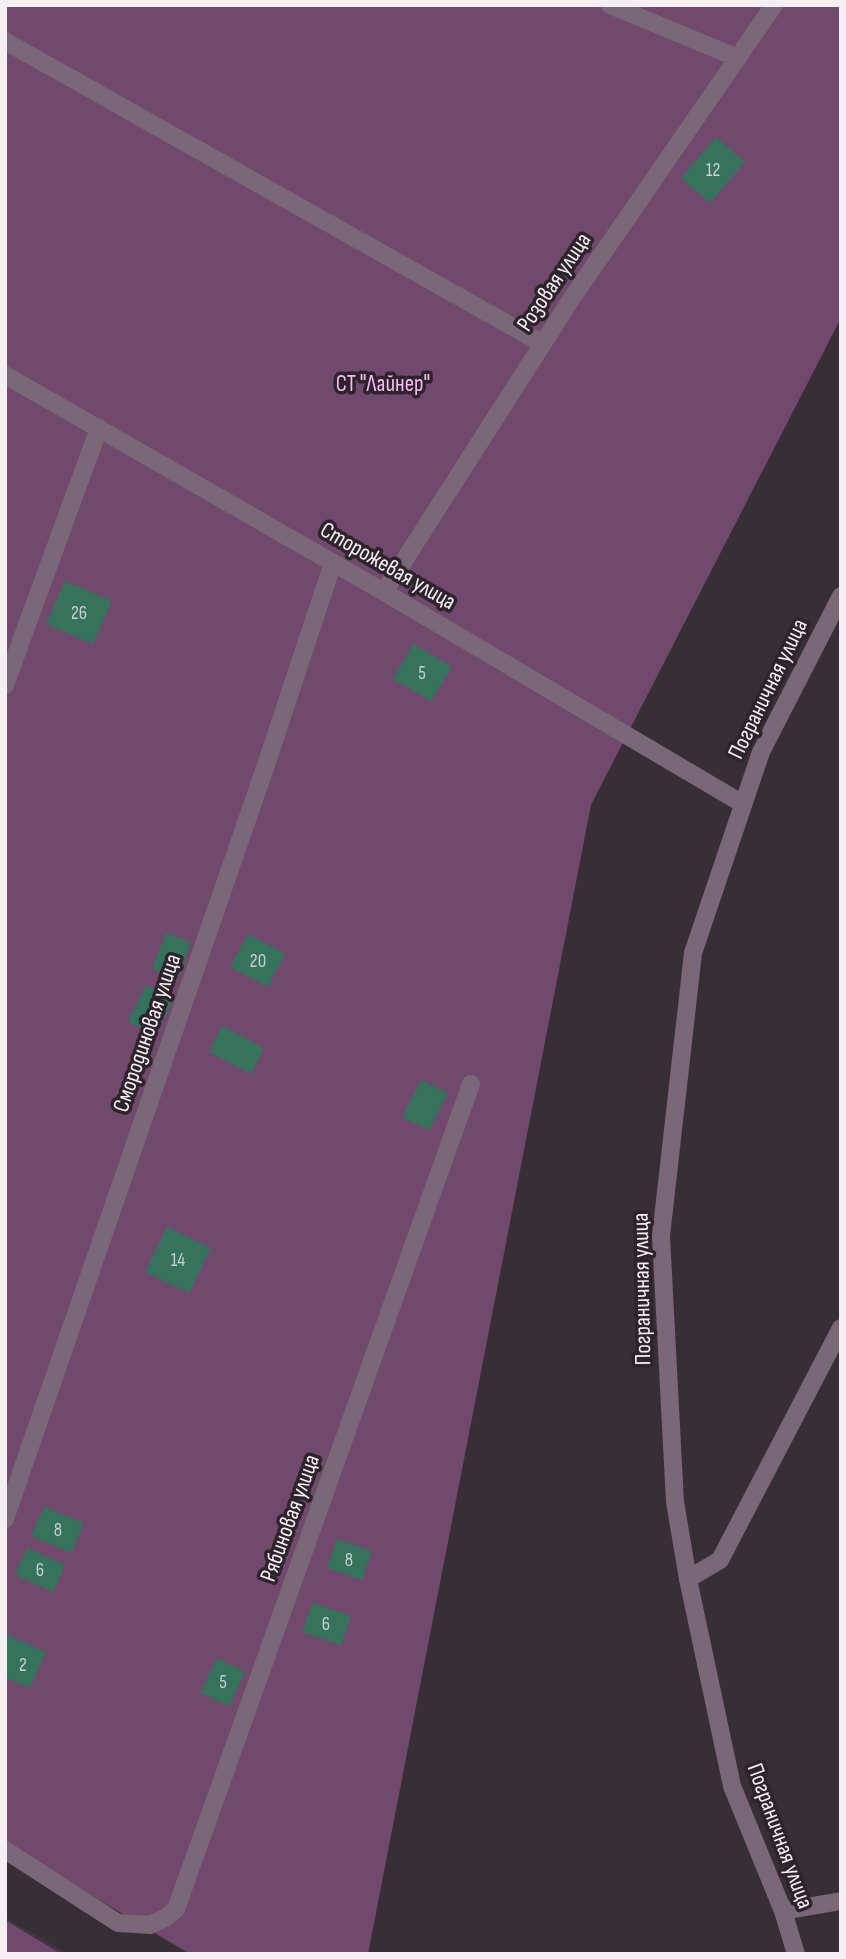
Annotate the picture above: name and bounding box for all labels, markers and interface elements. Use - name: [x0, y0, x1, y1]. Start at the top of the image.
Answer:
- house number: 12: [706, 159, 720, 182]
- street label: Розовая улица: [511, 227, 597, 337]
- park label: СТ "Лайнер": [336, 370, 430, 398]
- street label: Сторожевая улица: [315, 516, 461, 616]
- house number: 26: [71, 602, 87, 625]
- street label: Пограничная улица: [722, 614, 814, 764]
- house number: 5: [418, 662, 426, 685]
- street label: Смородиновая улица: [107, 950, 187, 1116]
- house number: 20: [250, 950, 266, 973]
- street label: Пограничная улица: [627, 1212, 657, 1366]
- house number: 14: [171, 1249, 185, 1272]
- street label: Рябиновая улица: [254, 1451, 326, 1585]
- house number: 8: [54, 1519, 62, 1542]
- house number: 8: [345, 1549, 353, 1572]
- house number: 6: [36, 1559, 44, 1582]
- house number: 6: [322, 1613, 330, 1636]
- house number: 2: [19, 1654, 27, 1677]
- house number: 5: [219, 1671, 227, 1694]
- street label: Пограничная улица: [741, 1760, 819, 1912]

